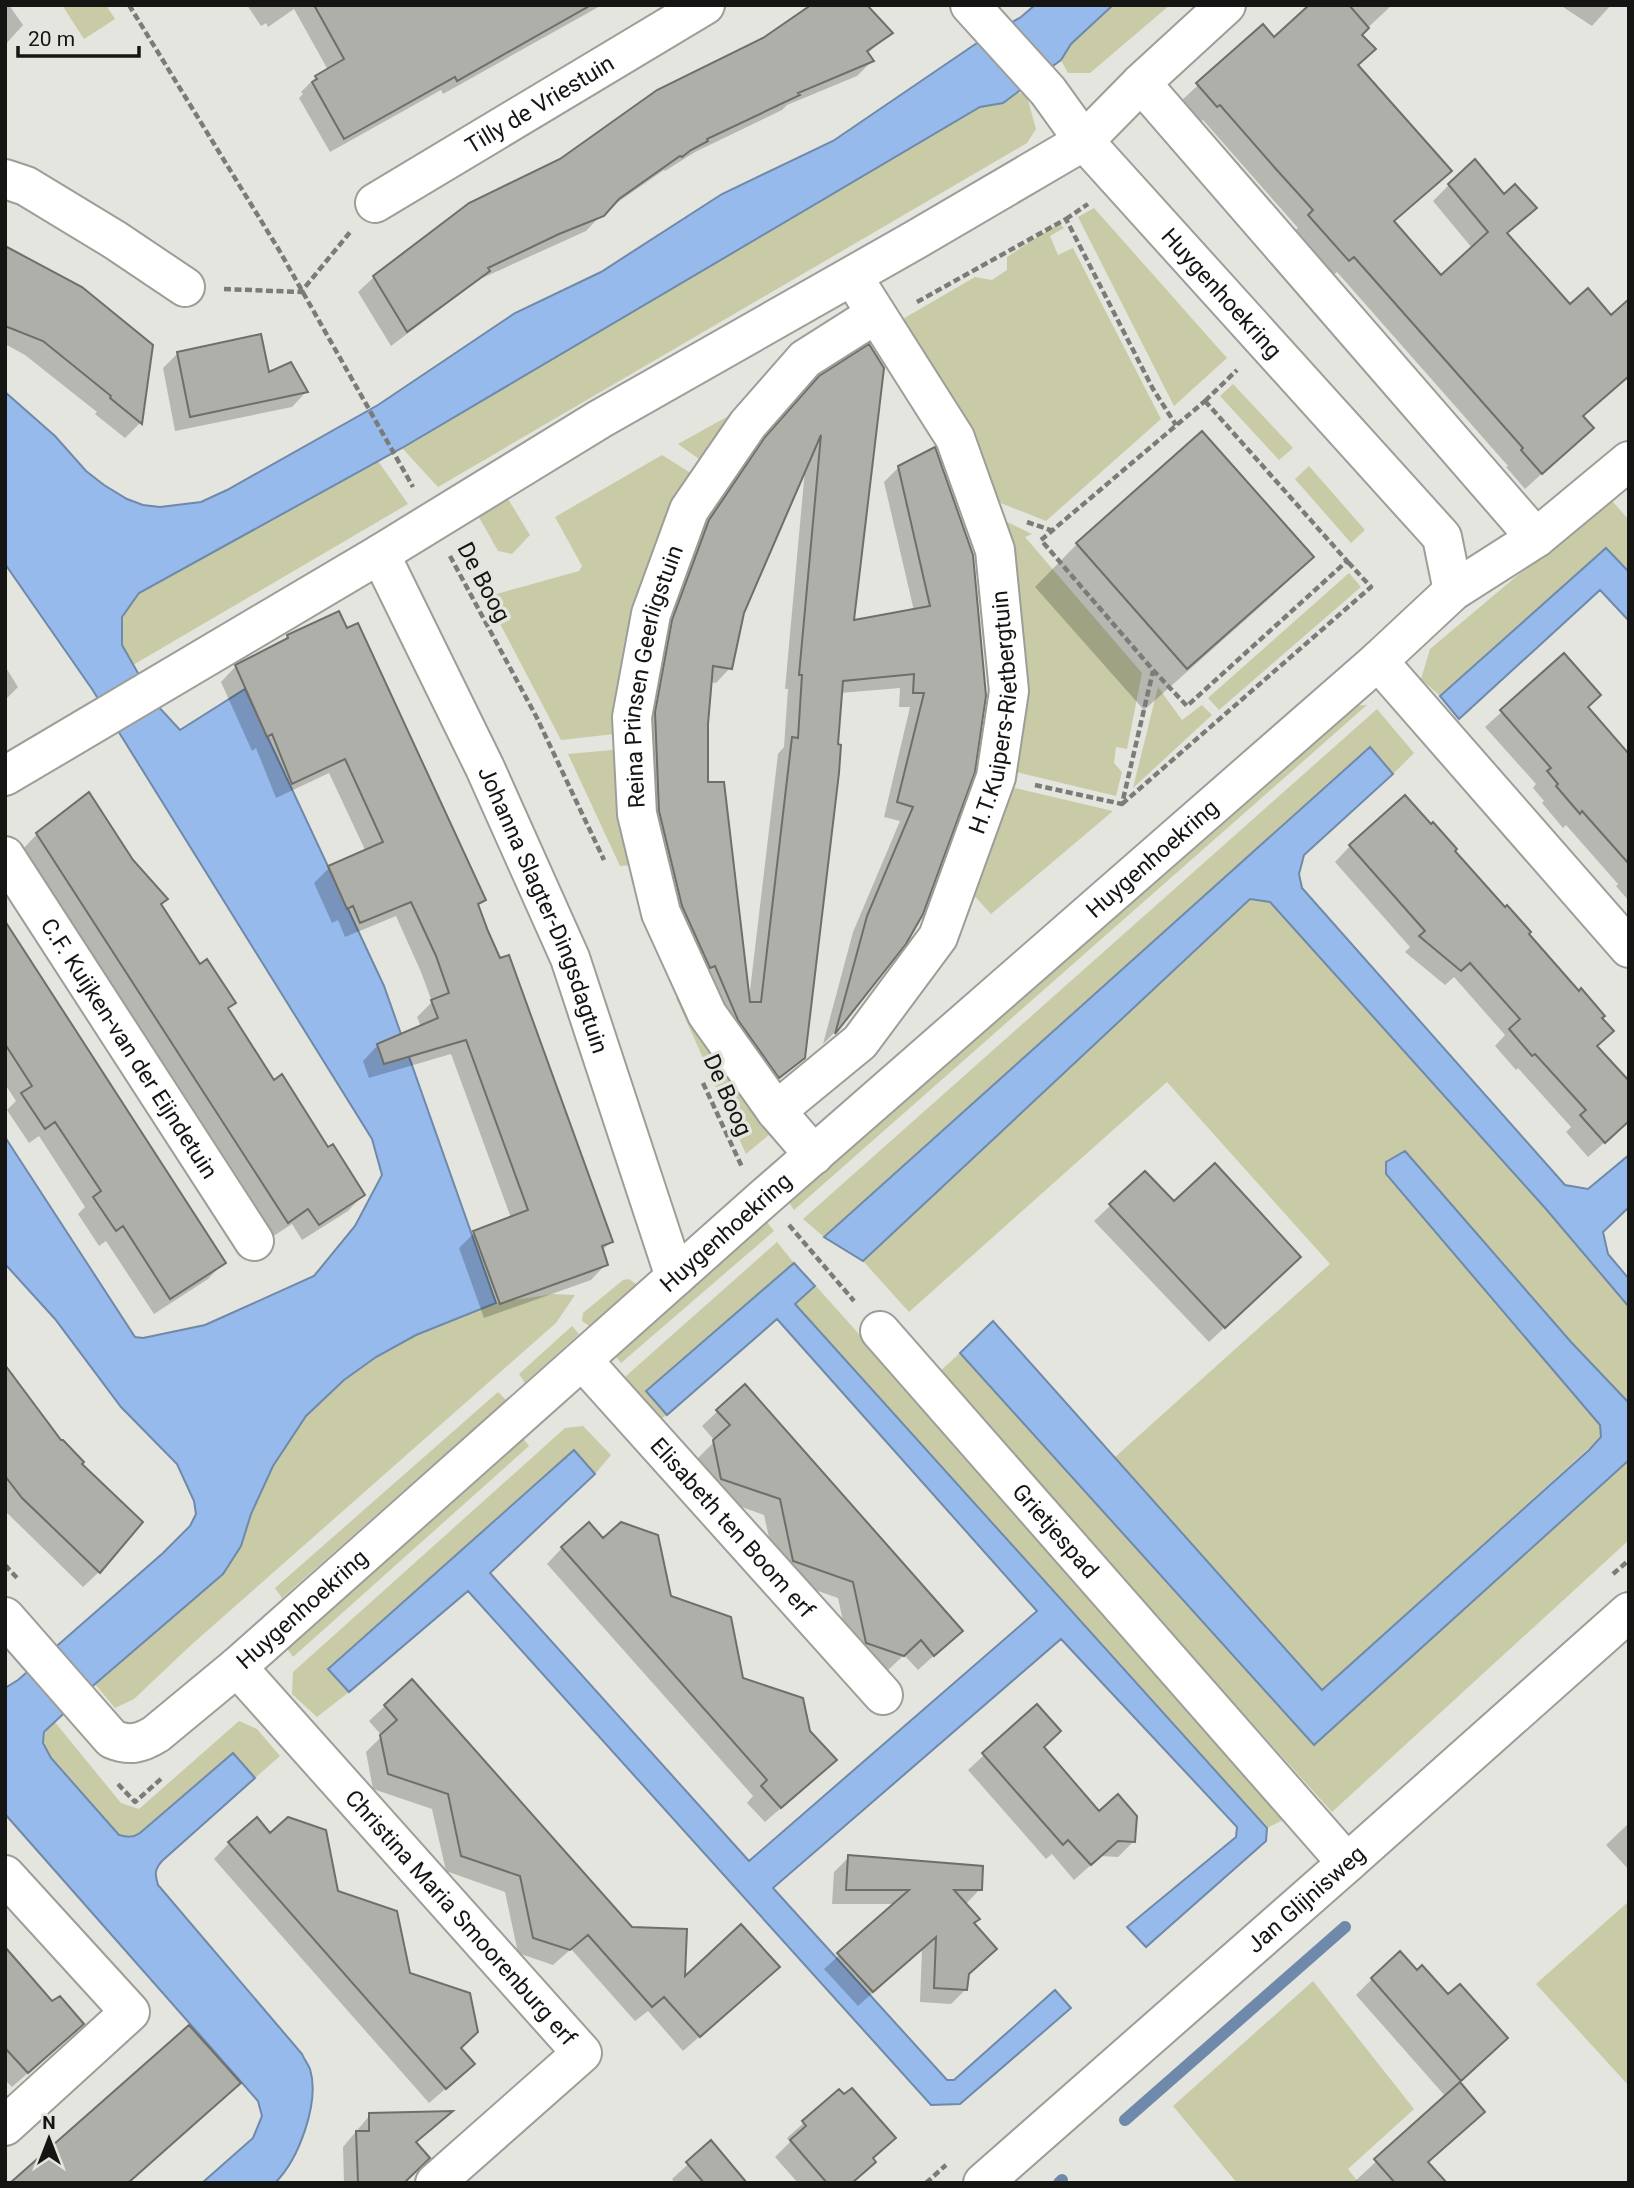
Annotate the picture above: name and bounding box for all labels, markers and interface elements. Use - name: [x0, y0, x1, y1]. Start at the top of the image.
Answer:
- scale bar: [18, 14, 138, 58]
- text: 20 m: [28, 27, 75, 51]
- street label: Tilly de Vriestuin: [461, 50, 619, 160]
- street label: Huygenhoekring: [1155, 223, 1287, 364]
- street label: De Boog: [451, 538, 516, 627]
- street label: Reina Prinsen Geerligstuin: [619, 542, 689, 809]
- street label: H.T.Kuipers-Rietbergtuin: [964, 589, 1023, 837]
- street label: Johanna Slagter-Dingsdagtuin: [472, 762, 614, 1057]
- street label: Huygenhoekring: [1081, 794, 1224, 924]
- street label: C.F. Kuijken-van der Eijndetuin: [35, 913, 223, 1184]
- street label: De Boog: [698, 1050, 757, 1140]
- street label: Huygenhoekring: [655, 1167, 797, 1298]
- street label: Elisabeth ten Boom erf: [645, 1432, 821, 1624]
- street label: Grietjespad: [1006, 1478, 1104, 1584]
- street label: Huygenhoekring: [231, 1544, 374, 1675]
- street label: Christina Maria Smoorenburg erf: [339, 1784, 582, 2052]
- street label: Jan Glijnisweg: [1242, 1840, 1371, 1959]
- north arrow: [14, 2104, 84, 2174]
- text: N: [42, 2111, 56, 2134]

